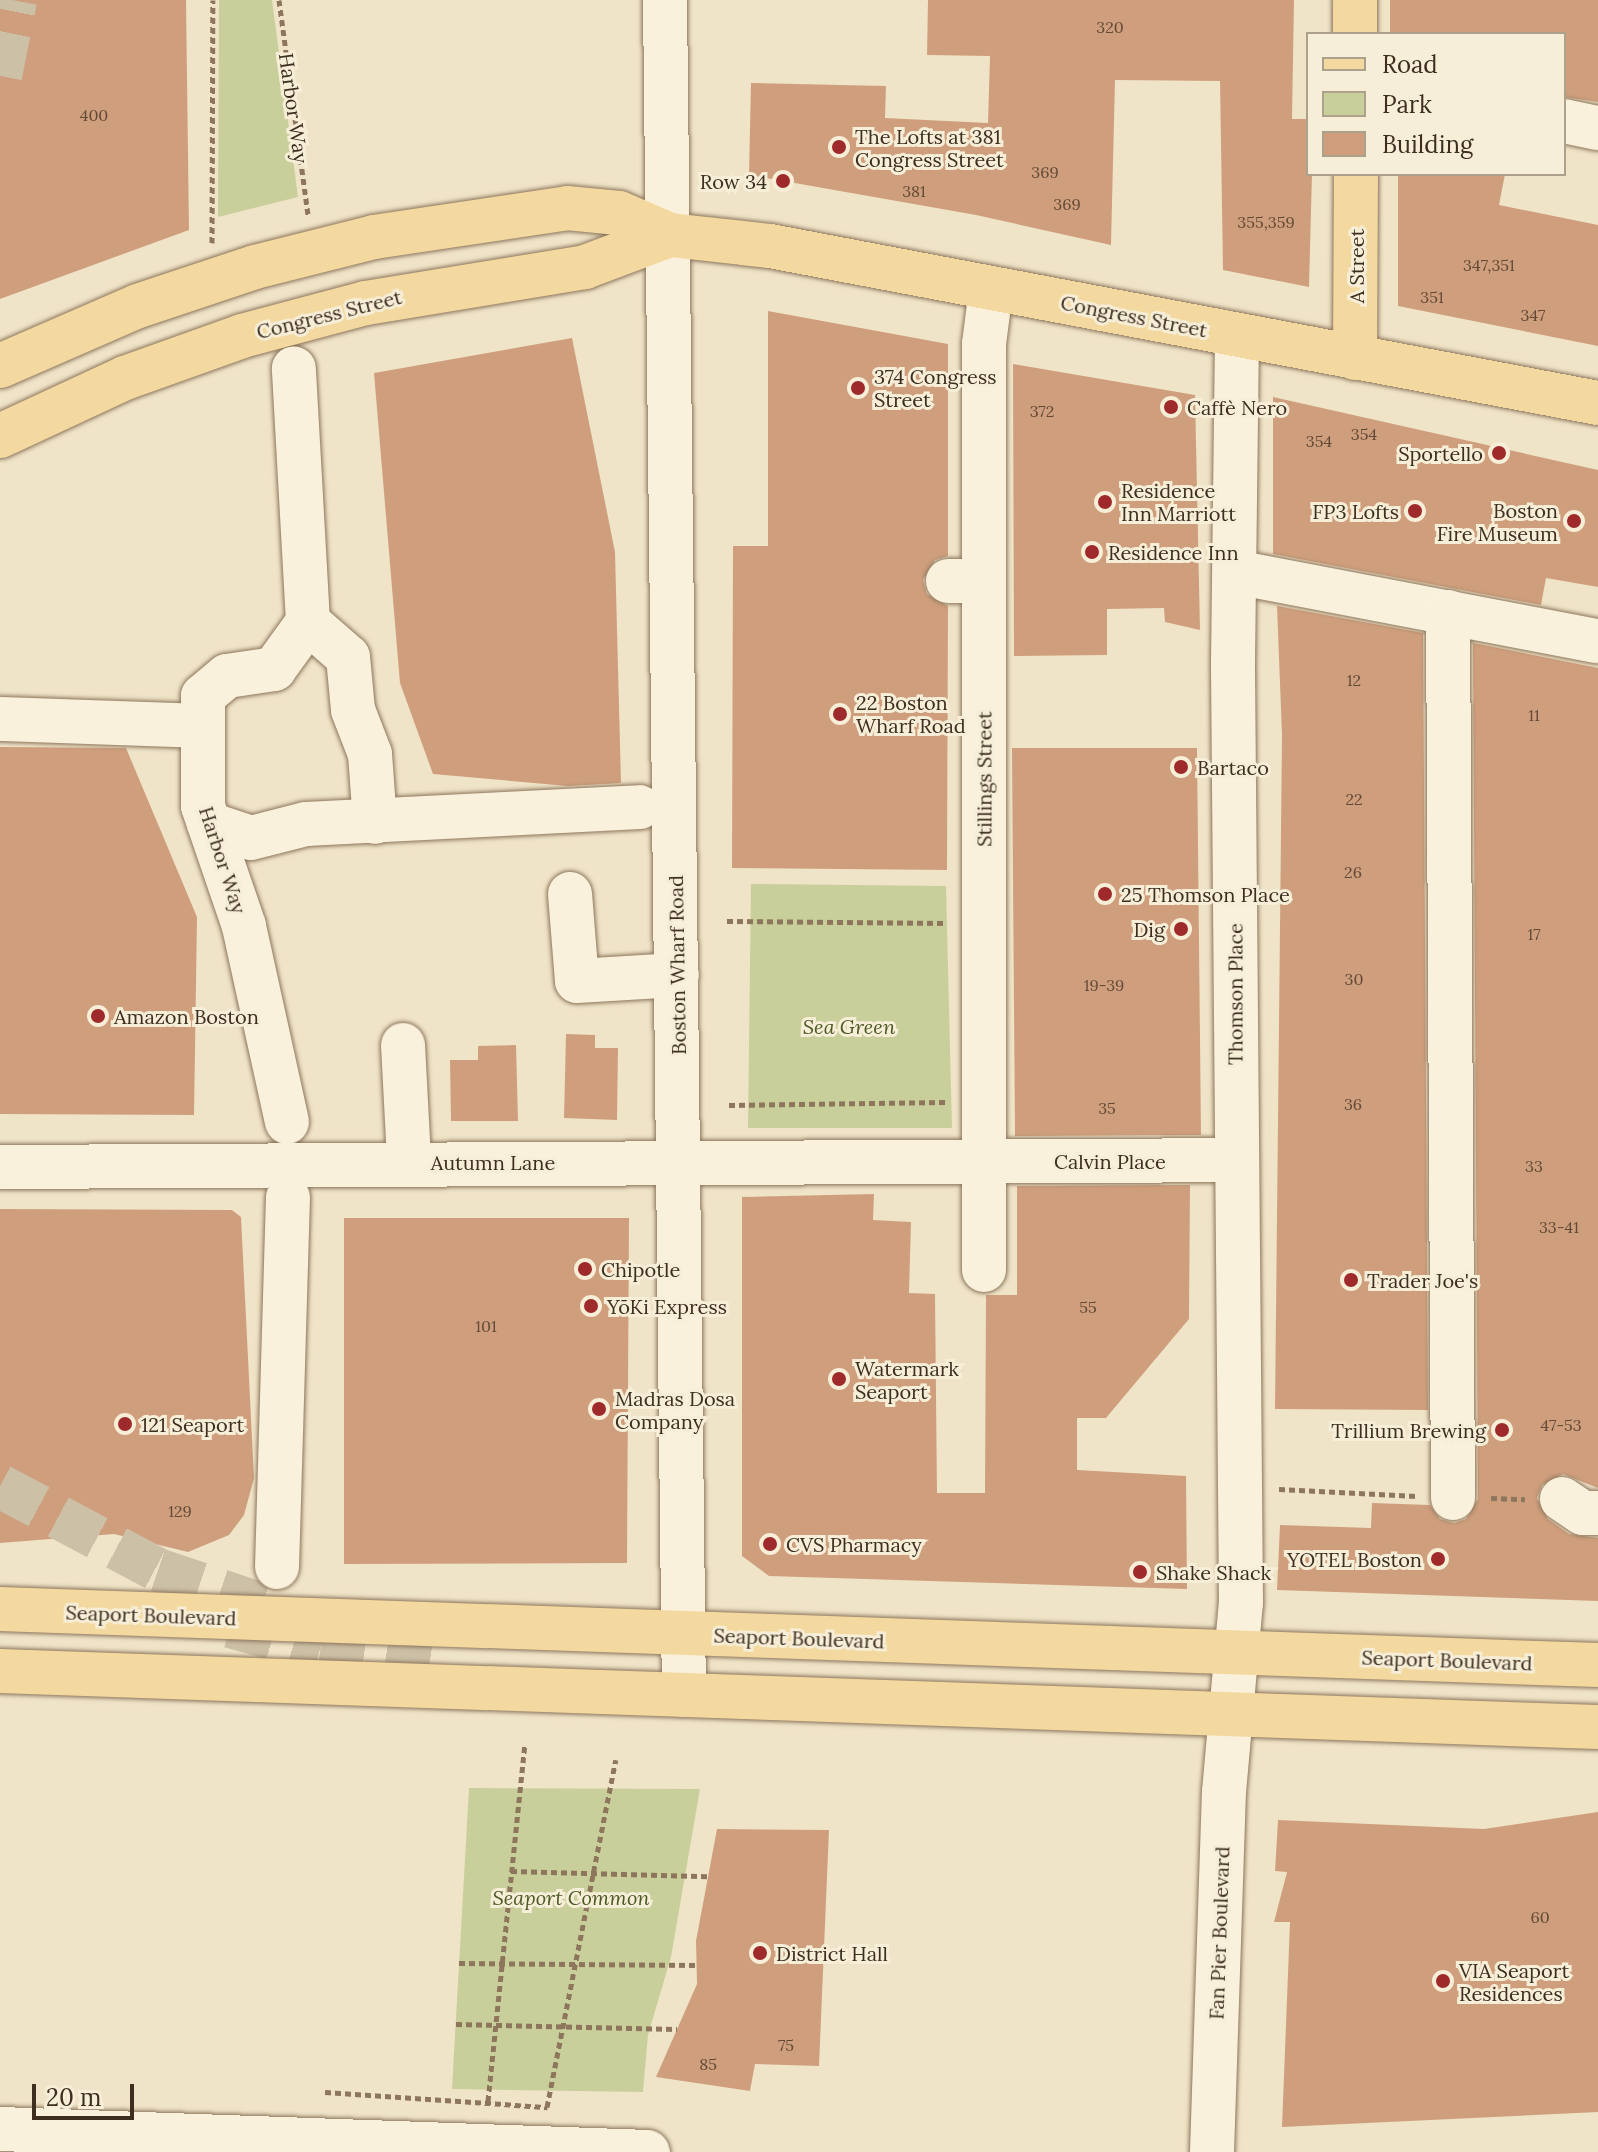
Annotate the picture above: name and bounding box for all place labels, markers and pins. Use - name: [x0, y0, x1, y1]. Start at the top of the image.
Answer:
- place label: The Lofts at 381 Congress Street: [855, 124, 1004, 171]
- marker: The Lofts at 381 Congress Street: [830, 138, 848, 156]
- place label: Row 34: [700, 169, 767, 193]
- marker: Row 34: [774, 172, 792, 190]
- place label: 374 Congress Street: [874, 364, 996, 411]
- marker: 374 Congress Street: [849, 379, 867, 397]
- place label: Caffè Nero: [1187, 395, 1287, 419]
- marker: Caffè Nero: [1162, 398, 1180, 416]
- place label: Sportello: [1398, 441, 1483, 465]
- marker: Sportello: [1490, 444, 1508, 462]
- place label: Residence Inn Marriott: [1121, 478, 1236, 525]
- marker: Residence Inn Marriott: [1096, 493, 1114, 511]
- place label: Boston Fire Museum: [1437, 498, 1558, 545]
- place label: FP3 Lofts: [1312, 499, 1399, 523]
- marker: FP3 Lofts: [1406, 502, 1424, 520]
- marker: Boston Fire Museum: [1565, 512, 1583, 530]
- place label: Residence Inn: [1108, 540, 1239, 564]
- marker: Residence Inn: [1083, 543, 1101, 561]
- place label: 22 Boston Wharf Road: [856, 690, 966, 737]
- marker: 22 Boston Wharf Road: [831, 705, 849, 723]
- place label: Bartaco: [1197, 755, 1269, 779]
- marker: Bartaco: [1172, 758, 1190, 776]
- place label: 25 Thomson Place: [1121, 882, 1290, 906]
- marker: 25 Thomson Place: [1096, 885, 1114, 903]
- place label: Dig: [1133, 917, 1165, 941]
- marker: Dig: [1172, 920, 1190, 938]
- place label: Amazon Boston: [114, 1004, 259, 1028]
- marker: Amazon Boston: [89, 1007, 107, 1025]
- place label: Chipotle: [601, 1257, 680, 1281]
- marker: Chipotle: [576, 1260, 594, 1278]
- place label: Trader Joe's: [1367, 1268, 1478, 1292]
- marker: Trader Joe's: [1342, 1271, 1360, 1289]
- place label: YōKi Express: [607, 1294, 727, 1318]
- marker: YōKi Express: [582, 1297, 600, 1315]
- place label: Watermark Seaport: [855, 1356, 959, 1403]
- marker: Watermark Seaport: [830, 1370, 848, 1388]
- place label: Madras Dosa Company: [615, 1386, 735, 1433]
- marker: Madras Dosa Company: [590, 1400, 608, 1418]
- place label: 121 Seaport: [141, 1412, 244, 1436]
- marker: 121 Seaport: [116, 1415, 134, 1433]
- place label: Trillium Brewing: [1331, 1418, 1486, 1442]
- marker: Trillium Brewing: [1493, 1421, 1511, 1439]
- place label: CVS Pharmacy: [786, 1532, 922, 1556]
- marker: CVS Pharmacy: [761, 1535, 779, 1553]
- place label: YOTEL Boston: [1287, 1547, 1422, 1571]
- marker: YOTEL Boston: [1429, 1550, 1447, 1568]
- place label: Shake Shack: [1156, 1560, 1271, 1584]
- marker: Shake Shack: [1131, 1563, 1149, 1581]
- place label: District Hall: [776, 1941, 888, 1965]
- marker: District Hall: [751, 1944, 769, 1962]
- place label: VIA Seaport Residences: [1459, 1958, 1569, 2005]
- marker: VIA Seaport Residences: [1434, 1972, 1452, 1990]

